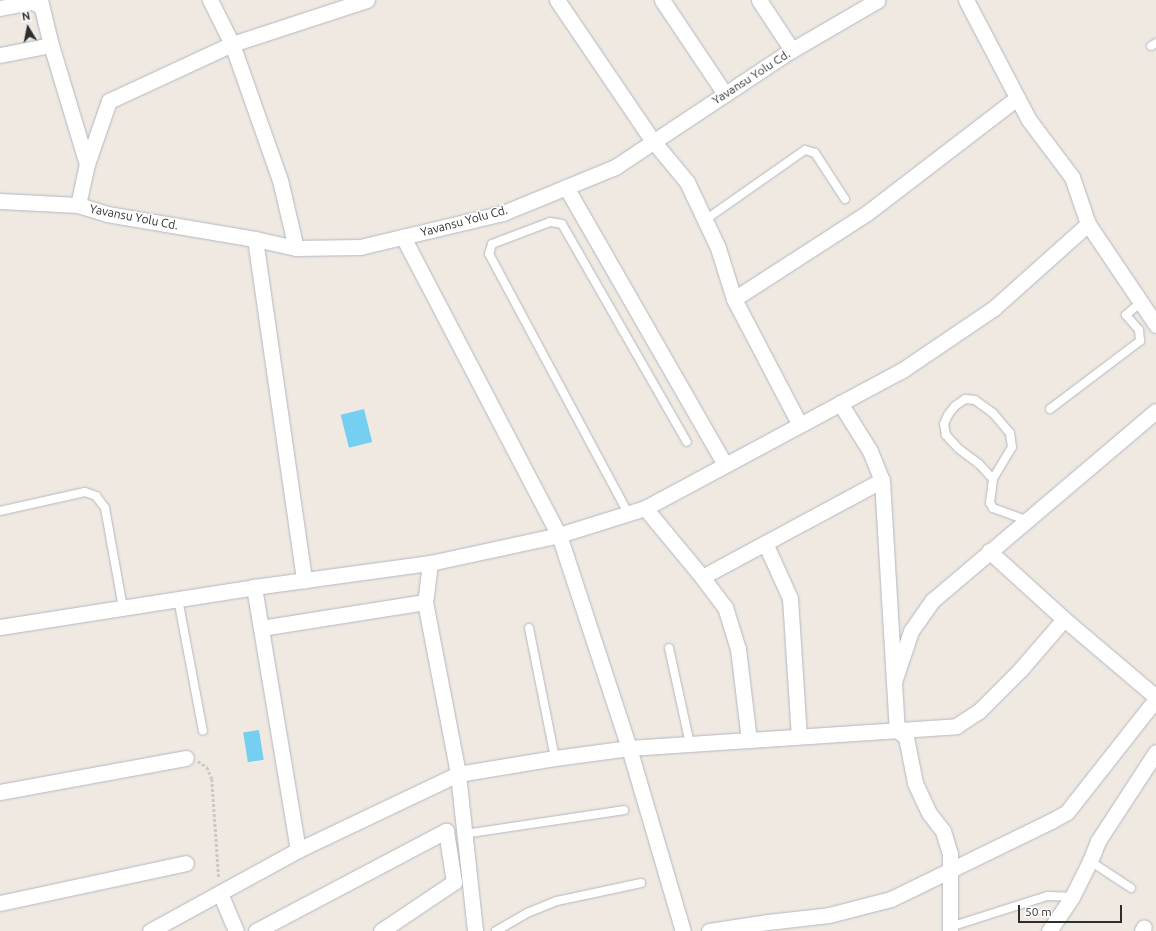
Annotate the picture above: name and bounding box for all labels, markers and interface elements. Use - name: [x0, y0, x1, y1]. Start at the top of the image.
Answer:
- north arrow: [8, 8, 48, 48]
- text: N: [21, 10, 31, 23]
- street label: Yavansu Yolu Cd.: [709, 46, 793, 108]
- street label: Yavansu Yolu Cd.: [89, 201, 179, 233]
- street label: Yavansu Yolu Cd.: [419, 202, 509, 240]
- scale bar: [1020, 897, 1124, 923]
- text: 50 m: [1025, 905, 1052, 918]

